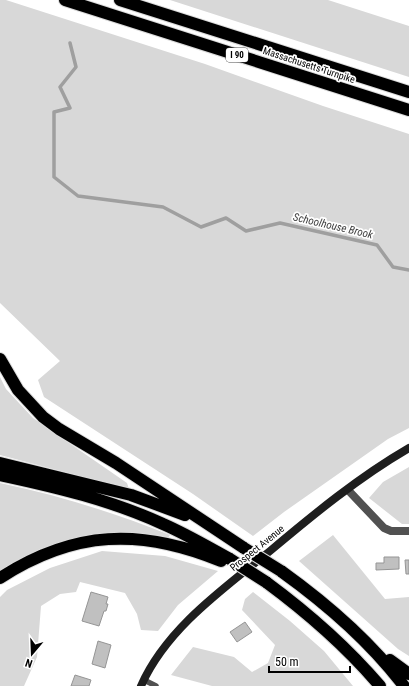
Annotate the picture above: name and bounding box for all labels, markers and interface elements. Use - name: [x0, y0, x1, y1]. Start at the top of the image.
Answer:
- street label: Massachusetts Turnpike: [262, 45, 357, 85]
- road number: I 90: [226, 48, 248, 62]
- water label: Schoolhouse Brook: [292, 211, 374, 242]
- street label: Prospect Avenue: [228, 523, 286, 573]
- north arrow: [12, 634, 52, 674]
- scale bar: [269, 648, 350, 674]
- text: 50 m: [275, 655, 299, 669]
- text: N: [23, 656, 34, 670]

